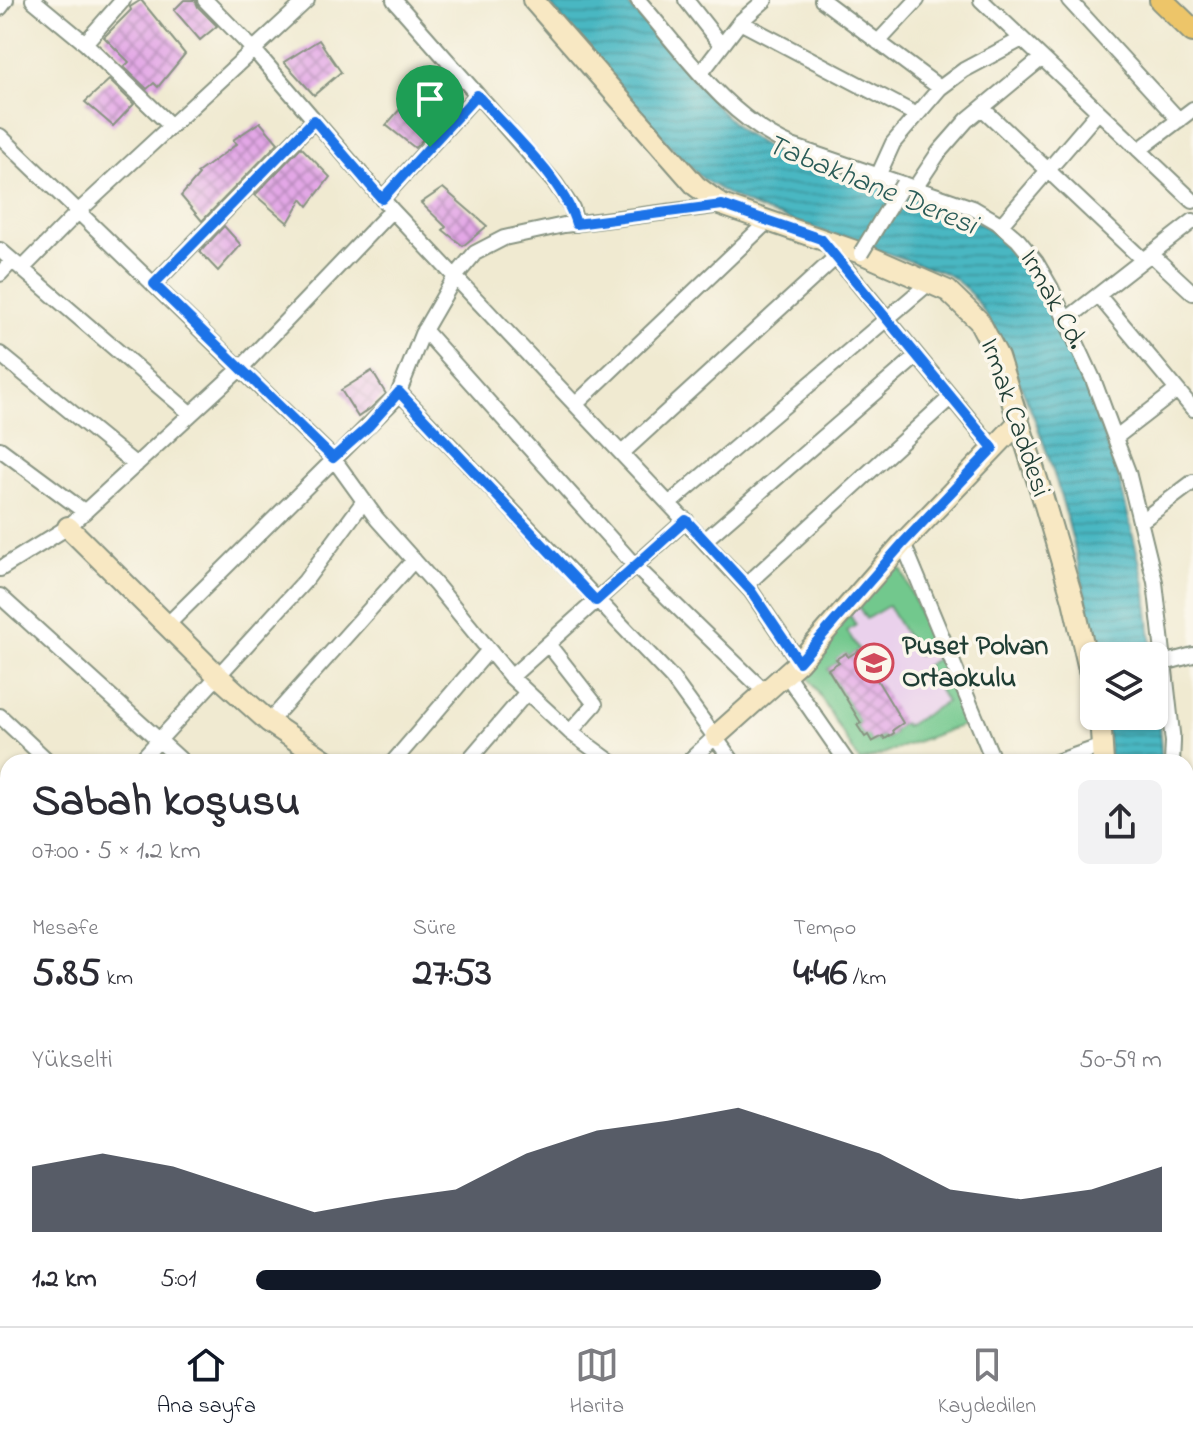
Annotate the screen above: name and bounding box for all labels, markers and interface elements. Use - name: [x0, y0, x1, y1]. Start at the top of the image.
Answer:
- pin: [396, 65, 464, 147]
- icon: arrive: [408, 77, 452, 121]
- water label: Tabakhane Deresi: [759, 124, 985, 249]
- street label: Irmak Cd.: [1008, 243, 1096, 357]
- street label: Irmak Caddesi: [968, 333, 1060, 503]
- place label: Puset Polvan Ortaokulu: [902, 627, 1049, 700]
- school or university icon: Puset Polvan Ortaokulu: [853, 642, 895, 684]
- map controls: [1080, 642, 1168, 730]
- button: layers: [1080, 642, 1168, 730]
- text: Sabah koşusu: [32, 771, 300, 835]
- button: share: [1078, 780, 1162, 864]
- text: 07:00 · 5 × 1.2 km: [32, 833, 201, 871]
- text: Mesafe: [32, 913, 98, 945]
- text: Süre: [413, 913, 456, 945]
- text: Tempo: [793, 913, 856, 945]
- text: 5.85: [32, 945, 101, 1004]
- text: 27:53: [413, 945, 492, 1004]
- text: 4:46: [793, 945, 847, 1004]
- text: km: [101, 963, 133, 995]
- text: /km: [847, 963, 886, 995]
- text: Yükselti: [32, 1042, 113, 1080]
- text: 50–59 m: [1079, 1042, 1162, 1080]
- text: 1.2 km: [32, 1261, 97, 1299]
- text: 5:01: [160, 1261, 197, 1299]
- tab: Ana sayfa: [157, 1343, 256, 1423]
- tab: Harita: [570, 1343, 624, 1423]
- tab: Kaydedilen: [938, 1343, 1036, 1423]

